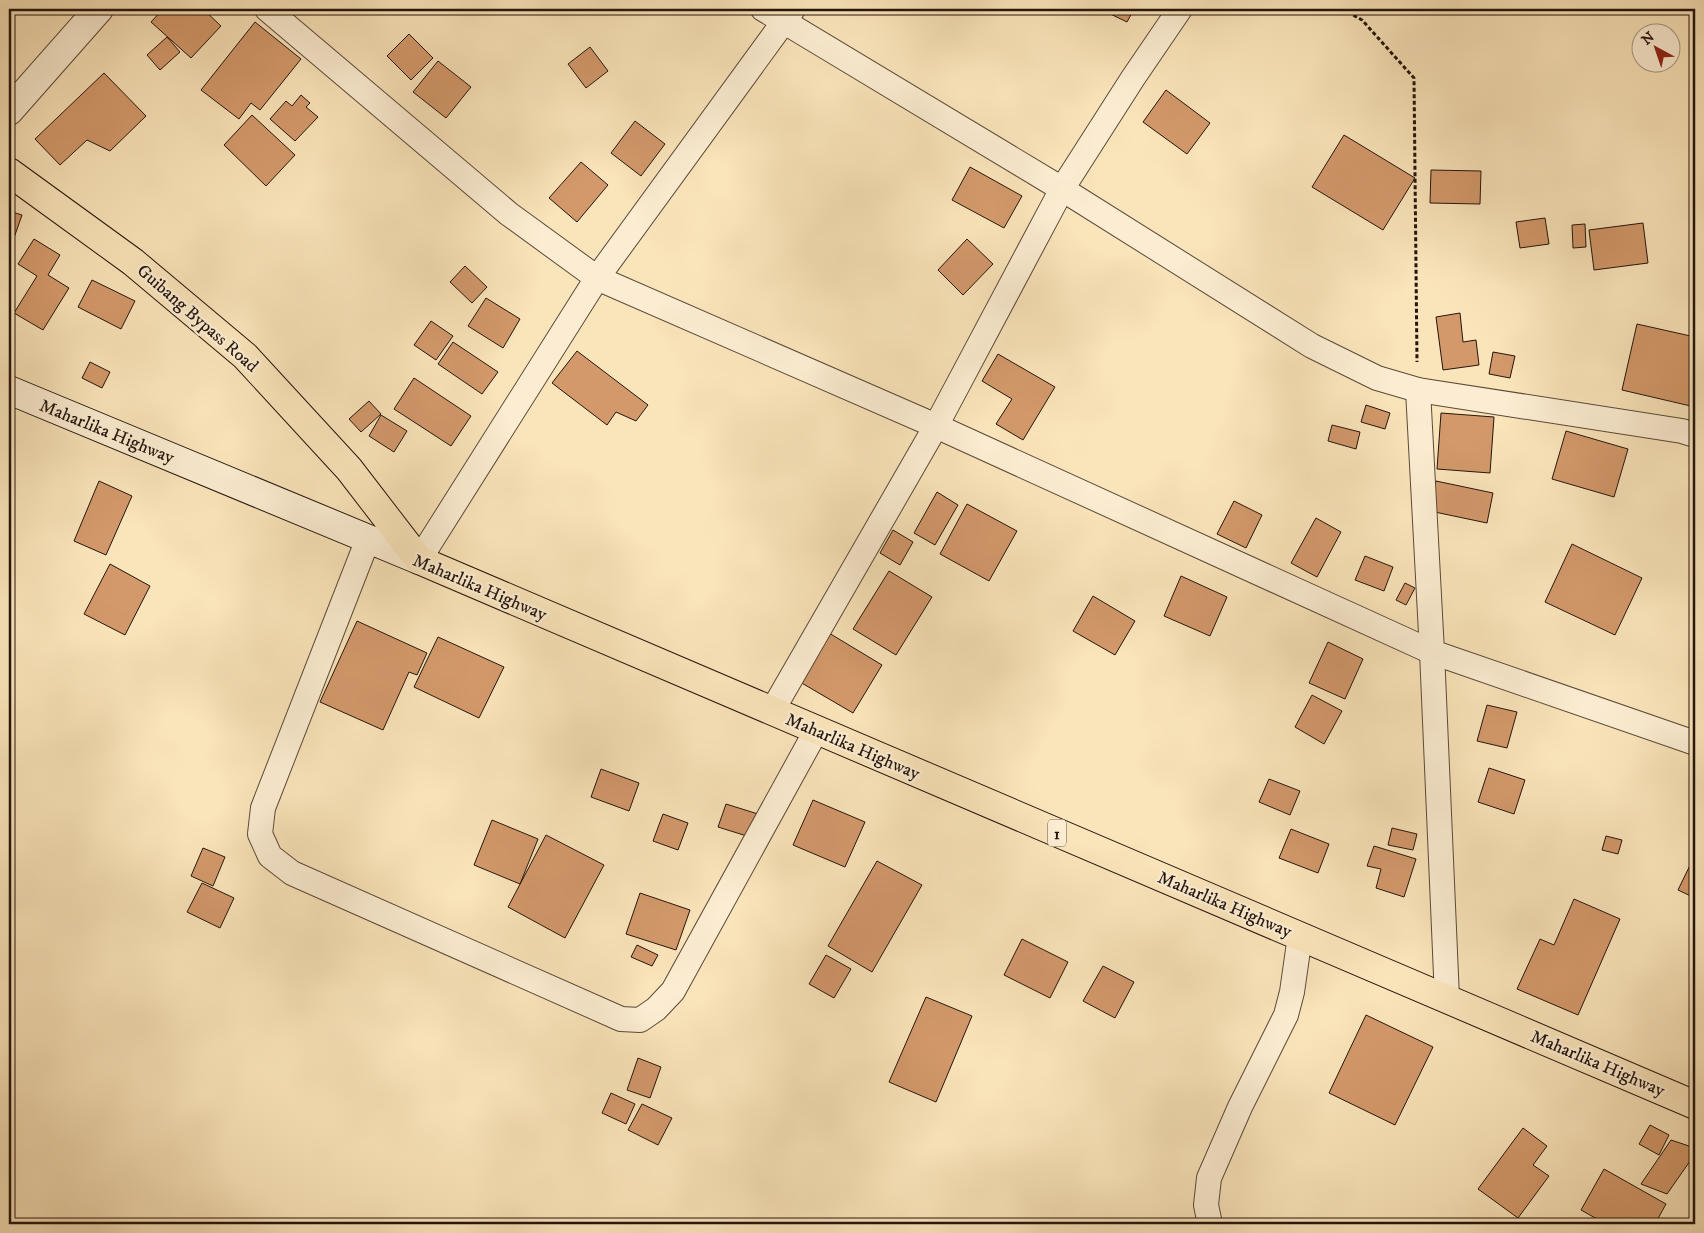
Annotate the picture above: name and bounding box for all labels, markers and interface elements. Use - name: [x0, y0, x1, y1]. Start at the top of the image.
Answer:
- north arrow: [1632, 22, 1682, 72]
- text: N: [1638, 28, 1659, 49]
- street label: Guibang Bypass Road: [132, 260, 263, 378]
- street label: Maharlika Highway: [36, 395, 178, 469]
- street label: Maharlika Highway: [409, 550, 550, 626]
- street label: Maharlika Highway: [782, 709, 923, 785]
- road number: 1: [1048, 820, 1066, 846]
- street label: Maharlika Highway: [1154, 867, 1295, 943]
- street label: Maharlika Highway: [1527, 1026, 1668, 1102]

